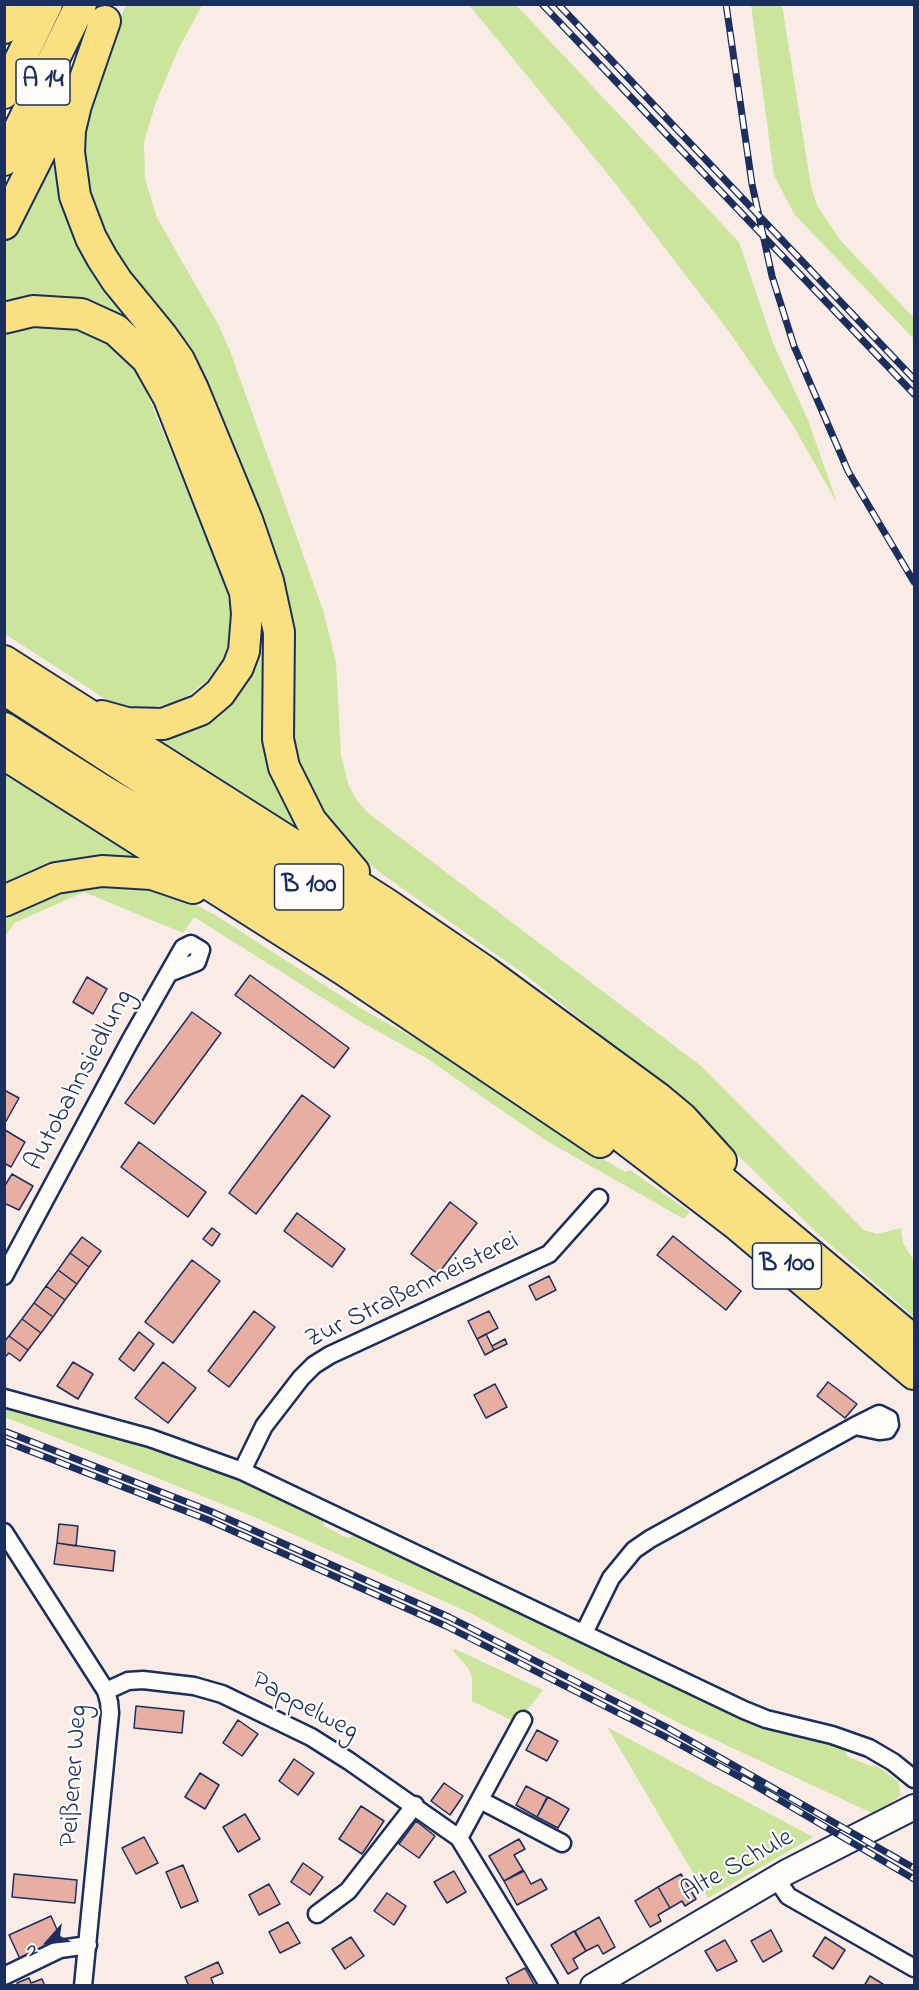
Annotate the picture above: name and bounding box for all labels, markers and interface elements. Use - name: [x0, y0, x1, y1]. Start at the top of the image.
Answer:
- road number: A 14: [16, 59, 70, 105]
- road number: B 100: [274, 864, 344, 910]
- street label: Autobahnsiedlung: [20, 985, 142, 1177]
- street label: Zur Straßenmeisterei: [301, 1226, 525, 1358]
- road number: B 100: [752, 1243, 822, 1289]
- street label: Pappelweg: [245, 1666, 363, 1750]
- street label: Peißener Weg: [55, 1704, 97, 1848]
- street label: Alte Schule: [676, 1823, 800, 1911]
- north arrow: [18, 1912, 78, 1972]
- text: N: [19, 1940, 45, 1960]

